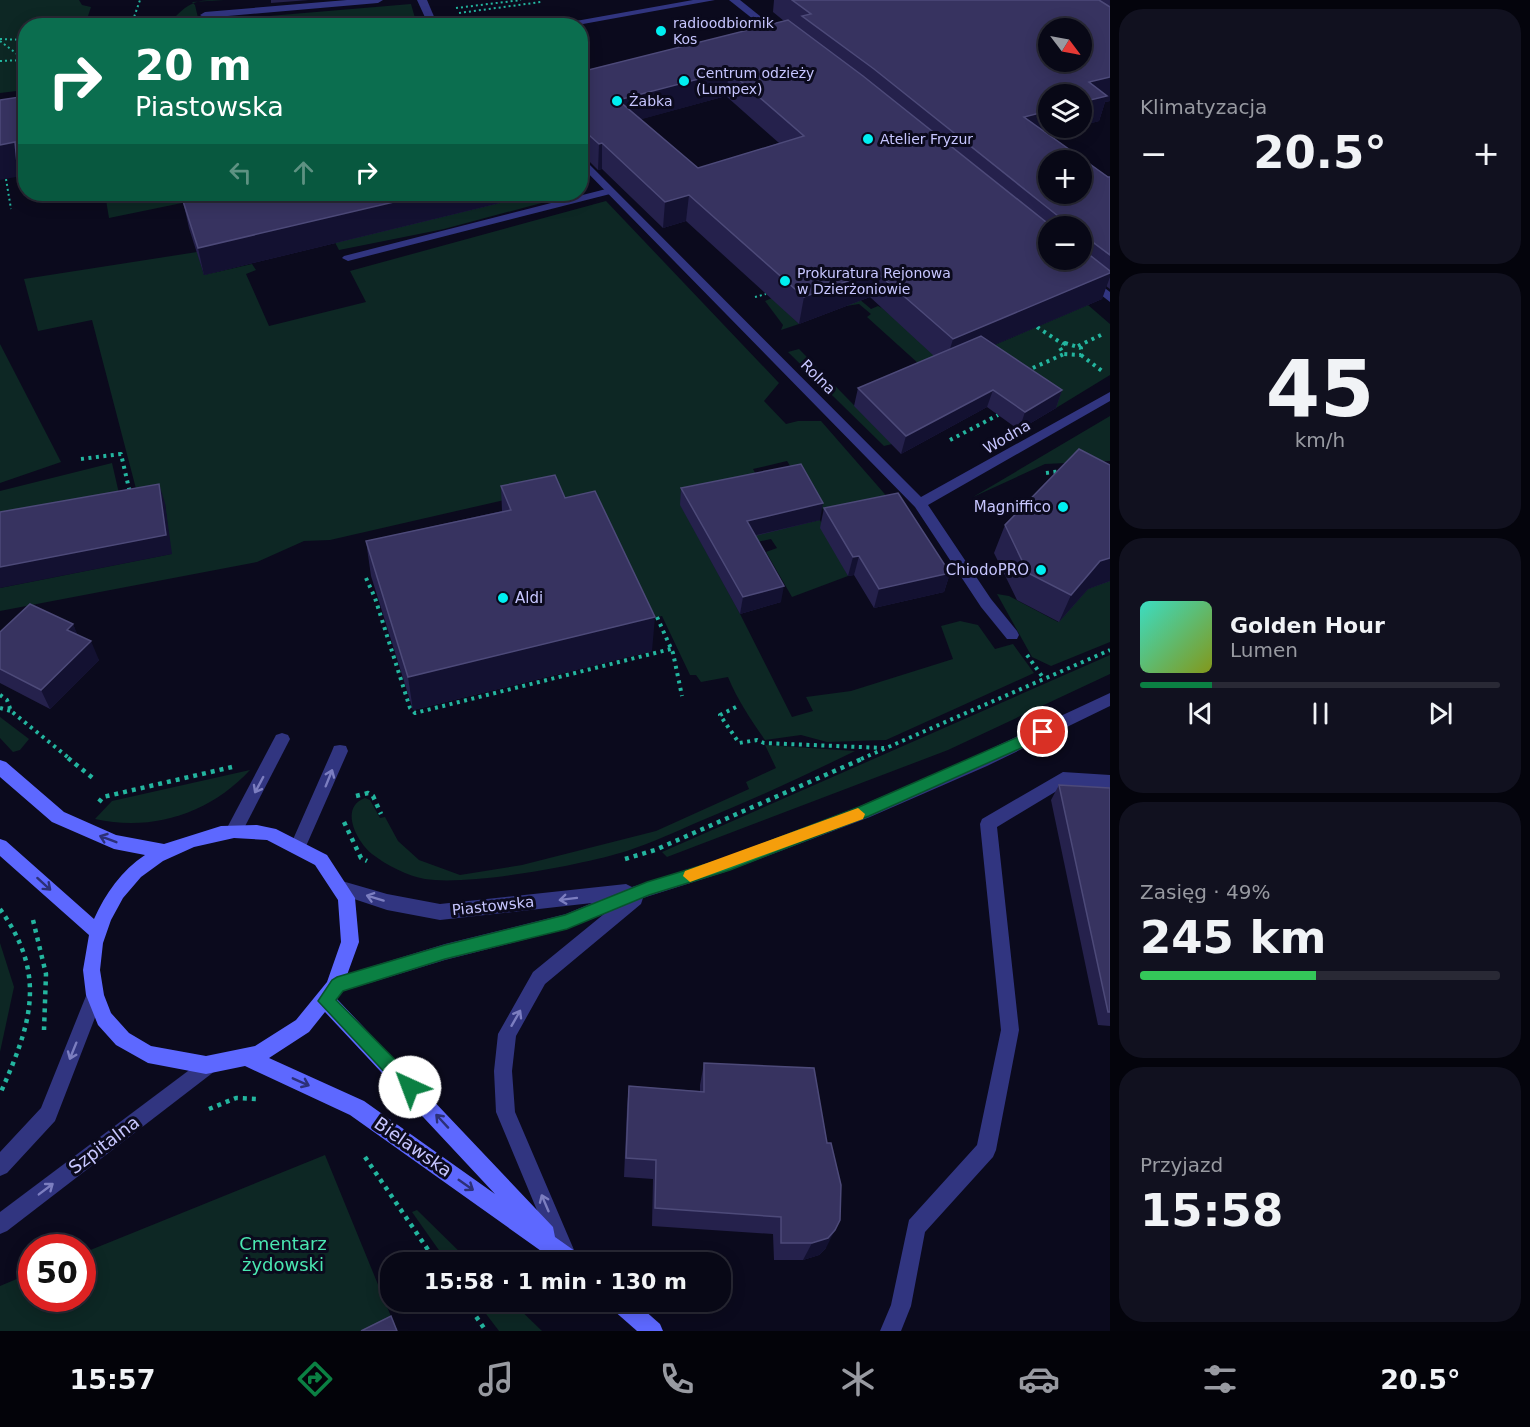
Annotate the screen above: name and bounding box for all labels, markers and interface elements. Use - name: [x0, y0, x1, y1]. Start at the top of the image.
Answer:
- place label: radioodbiornik Kos: [673, 15, 775, 47]
- north arrow: [1038, 18, 1092, 72]
- map controls: [1038, 18, 1092, 270]
- marker: radioodbiornik Kos: [654, 24, 668, 38]
- text: 20 m: [135, 41, 252, 90]
- icon: right: [36, 42, 114, 120]
- place label: Centrum odzieży (Lumpex): [696, 65, 814, 97]
- marker: Centrum odzieży (Lumpex): [677, 74, 691, 88]
- button: layers: [1038, 84, 1092, 138]
- text: Piastowska: [135, 91, 284, 122]
- place label: Żabka: [629, 92, 673, 109]
- marker: Żabka: [610, 94, 624, 108]
- text: Klimatyzacja: [1140, 95, 1267, 119]
- text: 20.5°: [1253, 126, 1387, 179]
- place label: Atelier Fryzur: [880, 131, 973, 147]
- marker: Atelier Fryzur: [861, 132, 875, 146]
- text: −: [1140, 134, 1168, 173]
- text: +: [1472, 134, 1500, 173]
- button: +: [1038, 150, 1092, 204]
- icon: left: [224, 156, 257, 189]
- icon: ahead: [287, 156, 320, 189]
- icon: right: [350, 156, 383, 189]
- button: −: [1038, 216, 1092, 270]
- place label: Prokuratura Rejonowa w Dzierżoniowie: [797, 265, 951, 297]
- marker: Prokuratura Rejonowa w Dzierżoniowie: [778, 274, 792, 288]
- text: 45: [1266, 344, 1374, 434]
- street label: Rolna: [797, 356, 839, 398]
- street label: Wodna: [980, 416, 1034, 458]
- text: km/h: [1295, 428, 1345, 452]
- place label: Magniffico: [974, 498, 1051, 516]
- marker: Magniffico: [1056, 500, 1070, 514]
- place label: ChiodoPRO: [946, 561, 1029, 579]
- marker: ChiodoPRO: [1034, 563, 1048, 577]
- place label: Aldi: [515, 589, 543, 607]
- marker: Aldi: [496, 591, 510, 605]
- text: Golden Hour: [1230, 613, 1385, 638]
- text: Lumen: [1230, 638, 1298, 662]
- icon: previous: [1184, 697, 1217, 730]
- icon: pause: [1304, 697, 1337, 730]
- icon: next: [1424, 697, 1457, 730]
- pin: [1017, 706, 1068, 757]
- icon: arrive: [1026, 715, 1059, 748]
- one-way arrow: [324, 770, 335, 788]
- one-way arrow: [253, 776, 264, 794]
- one-way arrow: [100, 833, 118, 844]
- one-way arrow: [36, 877, 51, 891]
- text: Zasięg · 49%: [1140, 880, 1270, 904]
- one-way arrow: [366, 892, 385, 903]
- street label: Piastowska: [451, 893, 535, 919]
- one-way arrow: [558, 893, 578, 904]
- text: 245 km: [1140, 911, 1326, 964]
- one-way arrow: [511, 1010, 523, 1027]
- one-way arrow: [67, 1041, 78, 1060]
- position arrow: [378, 1055, 442, 1119]
- one-way arrow: [292, 1078, 310, 1089]
- street label: Szpitalna: [64, 1111, 143, 1178]
- street label: Bielawska: [371, 1112, 456, 1181]
- one-way arrow: [435, 1114, 449, 1129]
- text: Przyjazd: [1140, 1153, 1223, 1177]
- one-way arrow: [457, 1179, 474, 1191]
- one-way arrow: [38, 1183, 54, 1195]
- text: 15:58: [1140, 1184, 1283, 1237]
- one-way arrow: [538, 1194, 550, 1212]
- park label: Cmentarz żydowski: [239, 1233, 327, 1275]
- speed limit sign: 50: [18, 1234, 96, 1312]
- text: 15:58 · 1 min · 130 m: [424, 1269, 687, 1294]
- icon: directions: [294, 1358, 336, 1400]
- icon: music: [475, 1358, 517, 1400]
- icon: phone: [656, 1358, 698, 1400]
- icon: climate: [837, 1358, 879, 1400]
- icon: car: [1018, 1358, 1060, 1400]
- icon: filters: [1199, 1358, 1241, 1400]
- text: 15:57: [69, 1364, 155, 1395]
- text: 20.5°: [1380, 1364, 1460, 1395]

